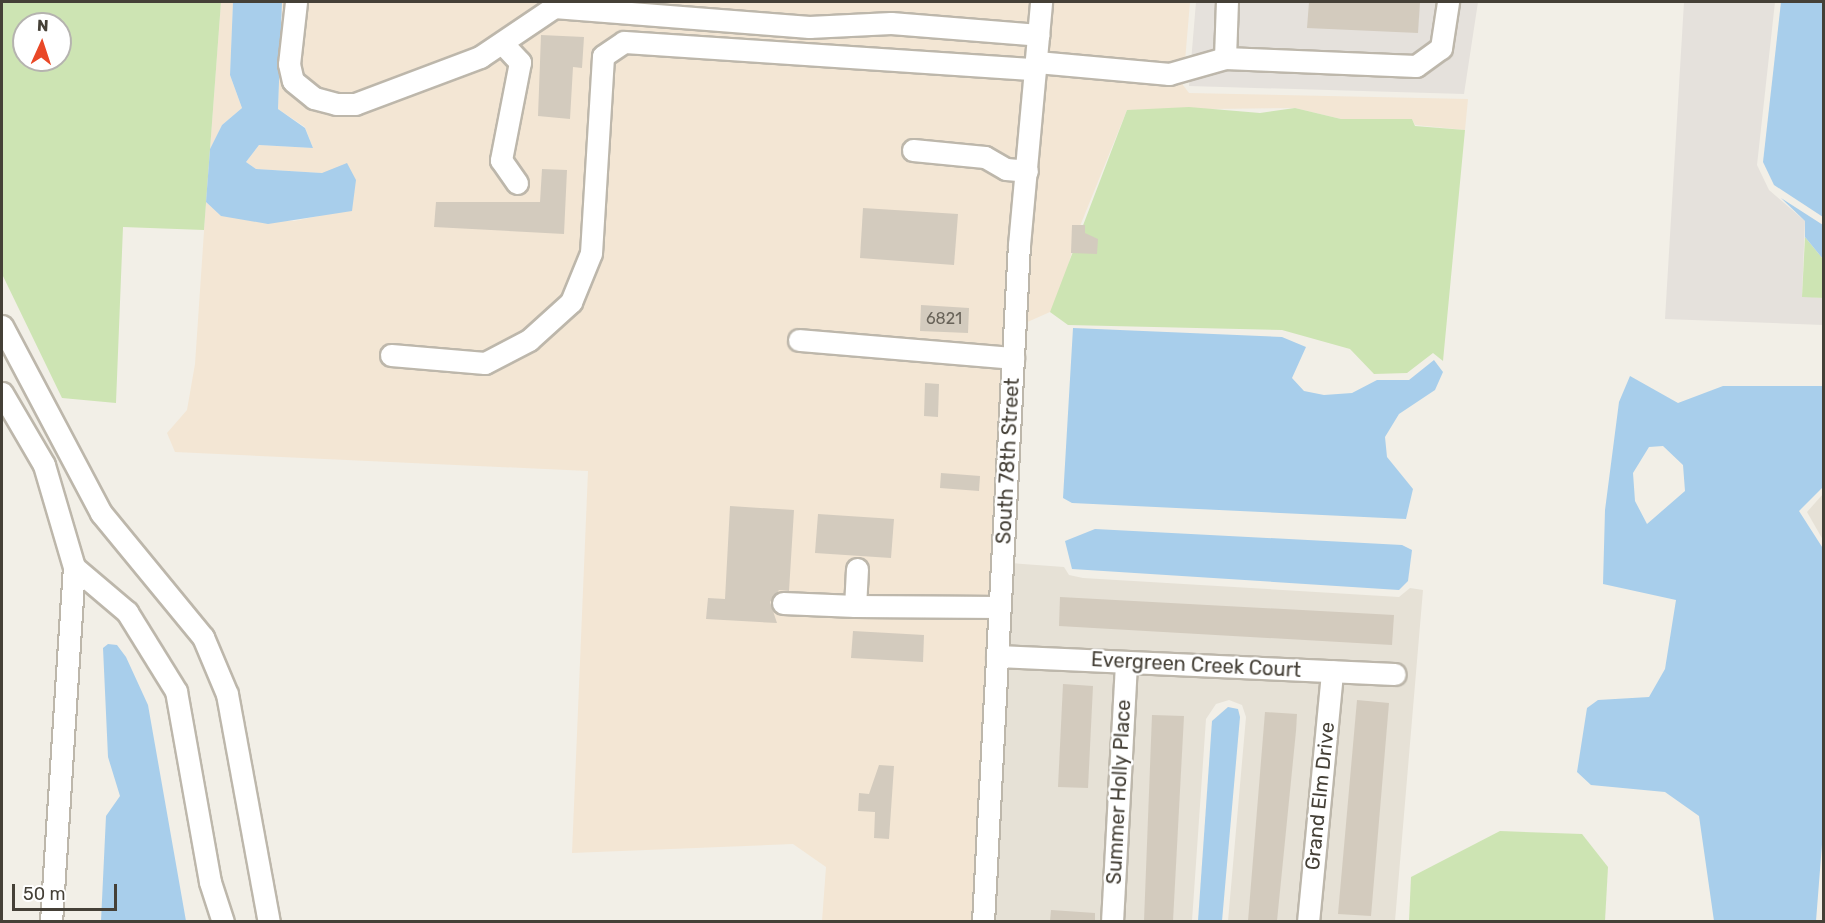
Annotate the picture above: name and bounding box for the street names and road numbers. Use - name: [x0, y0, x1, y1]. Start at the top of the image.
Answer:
- street label: South 78th Street: [992, 377, 1024, 545]
- street label: Evergreen Creek Court: [1090, 648, 1302, 682]
- street label: Summer Holly Place: [1102, 698, 1136, 886]
- street label: Grand Elm Drive: [1300, 721, 1340, 871]

